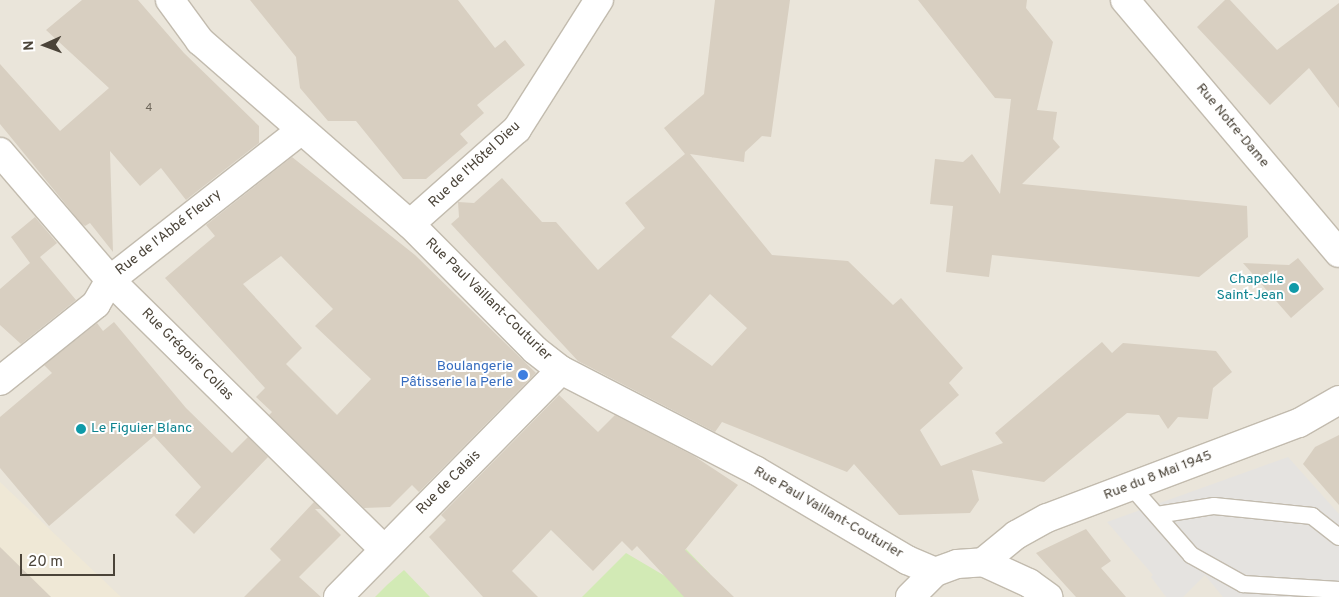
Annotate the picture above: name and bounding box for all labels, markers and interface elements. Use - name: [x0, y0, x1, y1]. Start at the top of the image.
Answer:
- north arrow: [20, 20, 70, 70]
- text: N: [21, 40, 38, 51]
- street label: Rue Notre-Dame: [1192, 80, 1272, 172]
- house number: 4: [146, 101, 152, 115]
- street label: Rue de l'Hôtel Dieu: [426, 118, 524, 212]
- street label: Rue de l'Abbé Fleury: [113, 187, 225, 279]
- street label: Rue Paul Vaillant-Couturier: [421, 235, 555, 365]
- place label: Chapelle Saint-Jean: [1216, 272, 1284, 304]
- marker: Chapelle Saint-Jean: [1288, 282, 1300, 294]
- street label: Rue Grégoire Collas: [137, 305, 237, 405]
- place label: Boulangerie Pâtisserie la Perle: [401, 359, 513, 392]
- marker: Boulangerie Pâtisserie la Perle: [517, 369, 529, 381]
- place label: Le Figuier Blanc: [91, 421, 192, 437]
- marker: Le Figuier Blanc: [75, 423, 87, 435]
- street label: Rue de Calais: [413, 447, 485, 519]
- street label: Rue du 8 Mai 1945: [1101, 448, 1215, 504]
- street label: Rue Paul Vaillant-Couturier: [750, 463, 906, 563]
- scale bar: [22, 544, 118, 576]
- text: 20 m: [28, 553, 63, 572]

